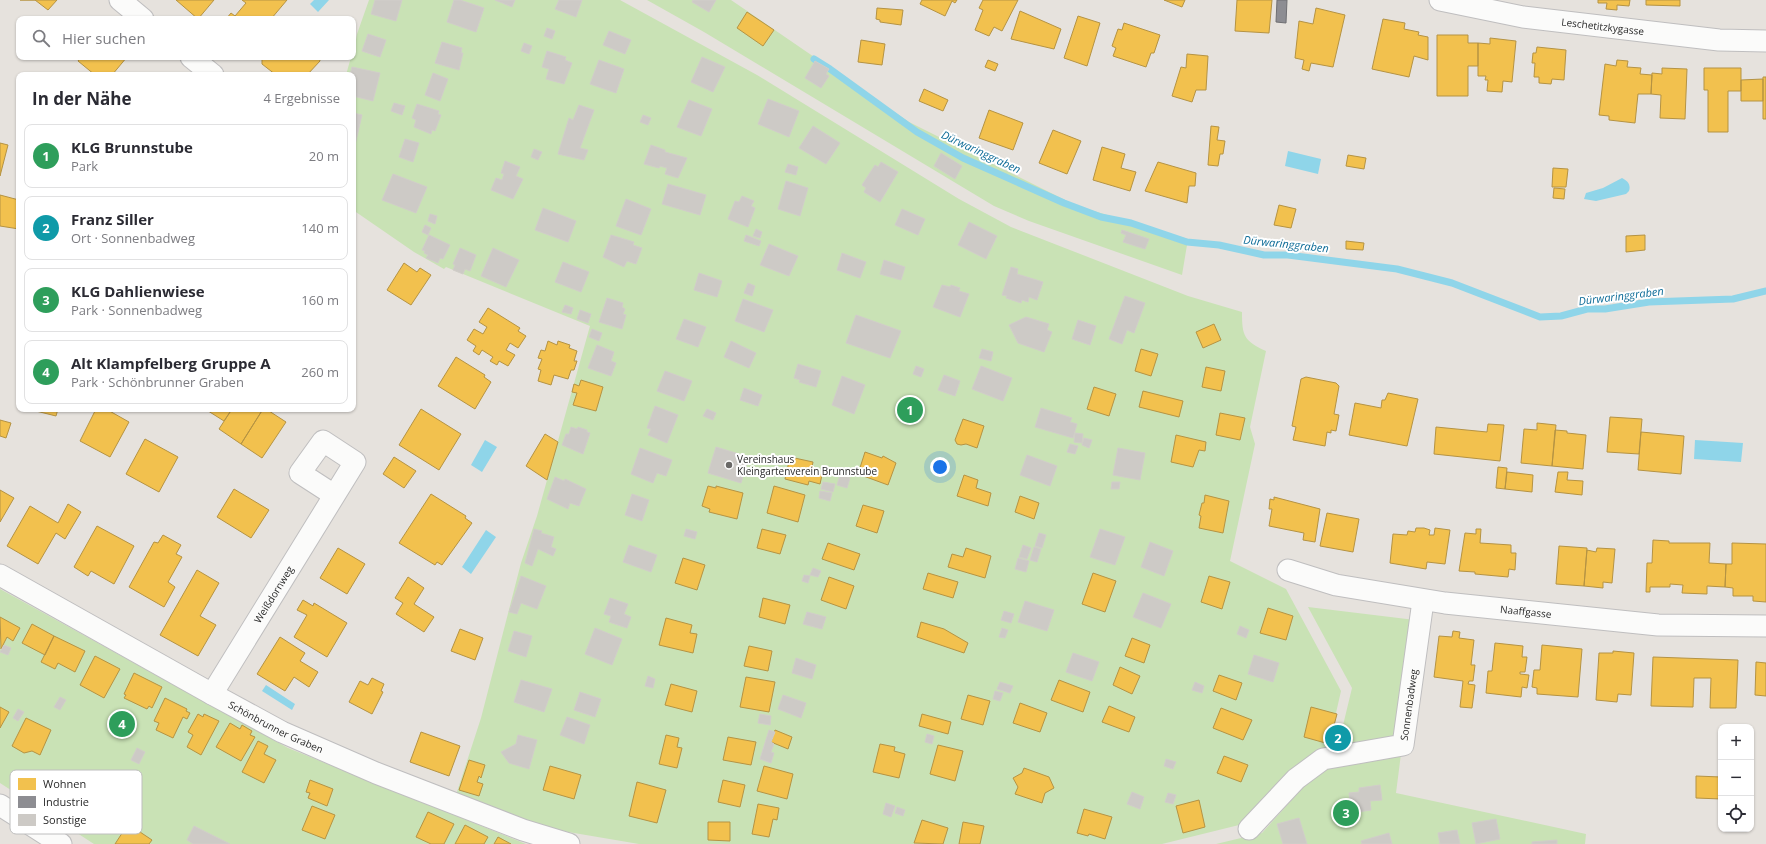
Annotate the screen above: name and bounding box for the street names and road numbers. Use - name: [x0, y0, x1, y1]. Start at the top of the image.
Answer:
- street label: Leschetitzkygasse: [1561, 15, 1645, 38]
- street label: Weißdornweg: [250, 563, 297, 626]
- street label: Naaffgasse: [1499, 602, 1553, 621]
- street label: Sonnenbadweg: [1397, 668, 1421, 742]
- street label: Schönbrunner Graben: [226, 697, 326, 756]

